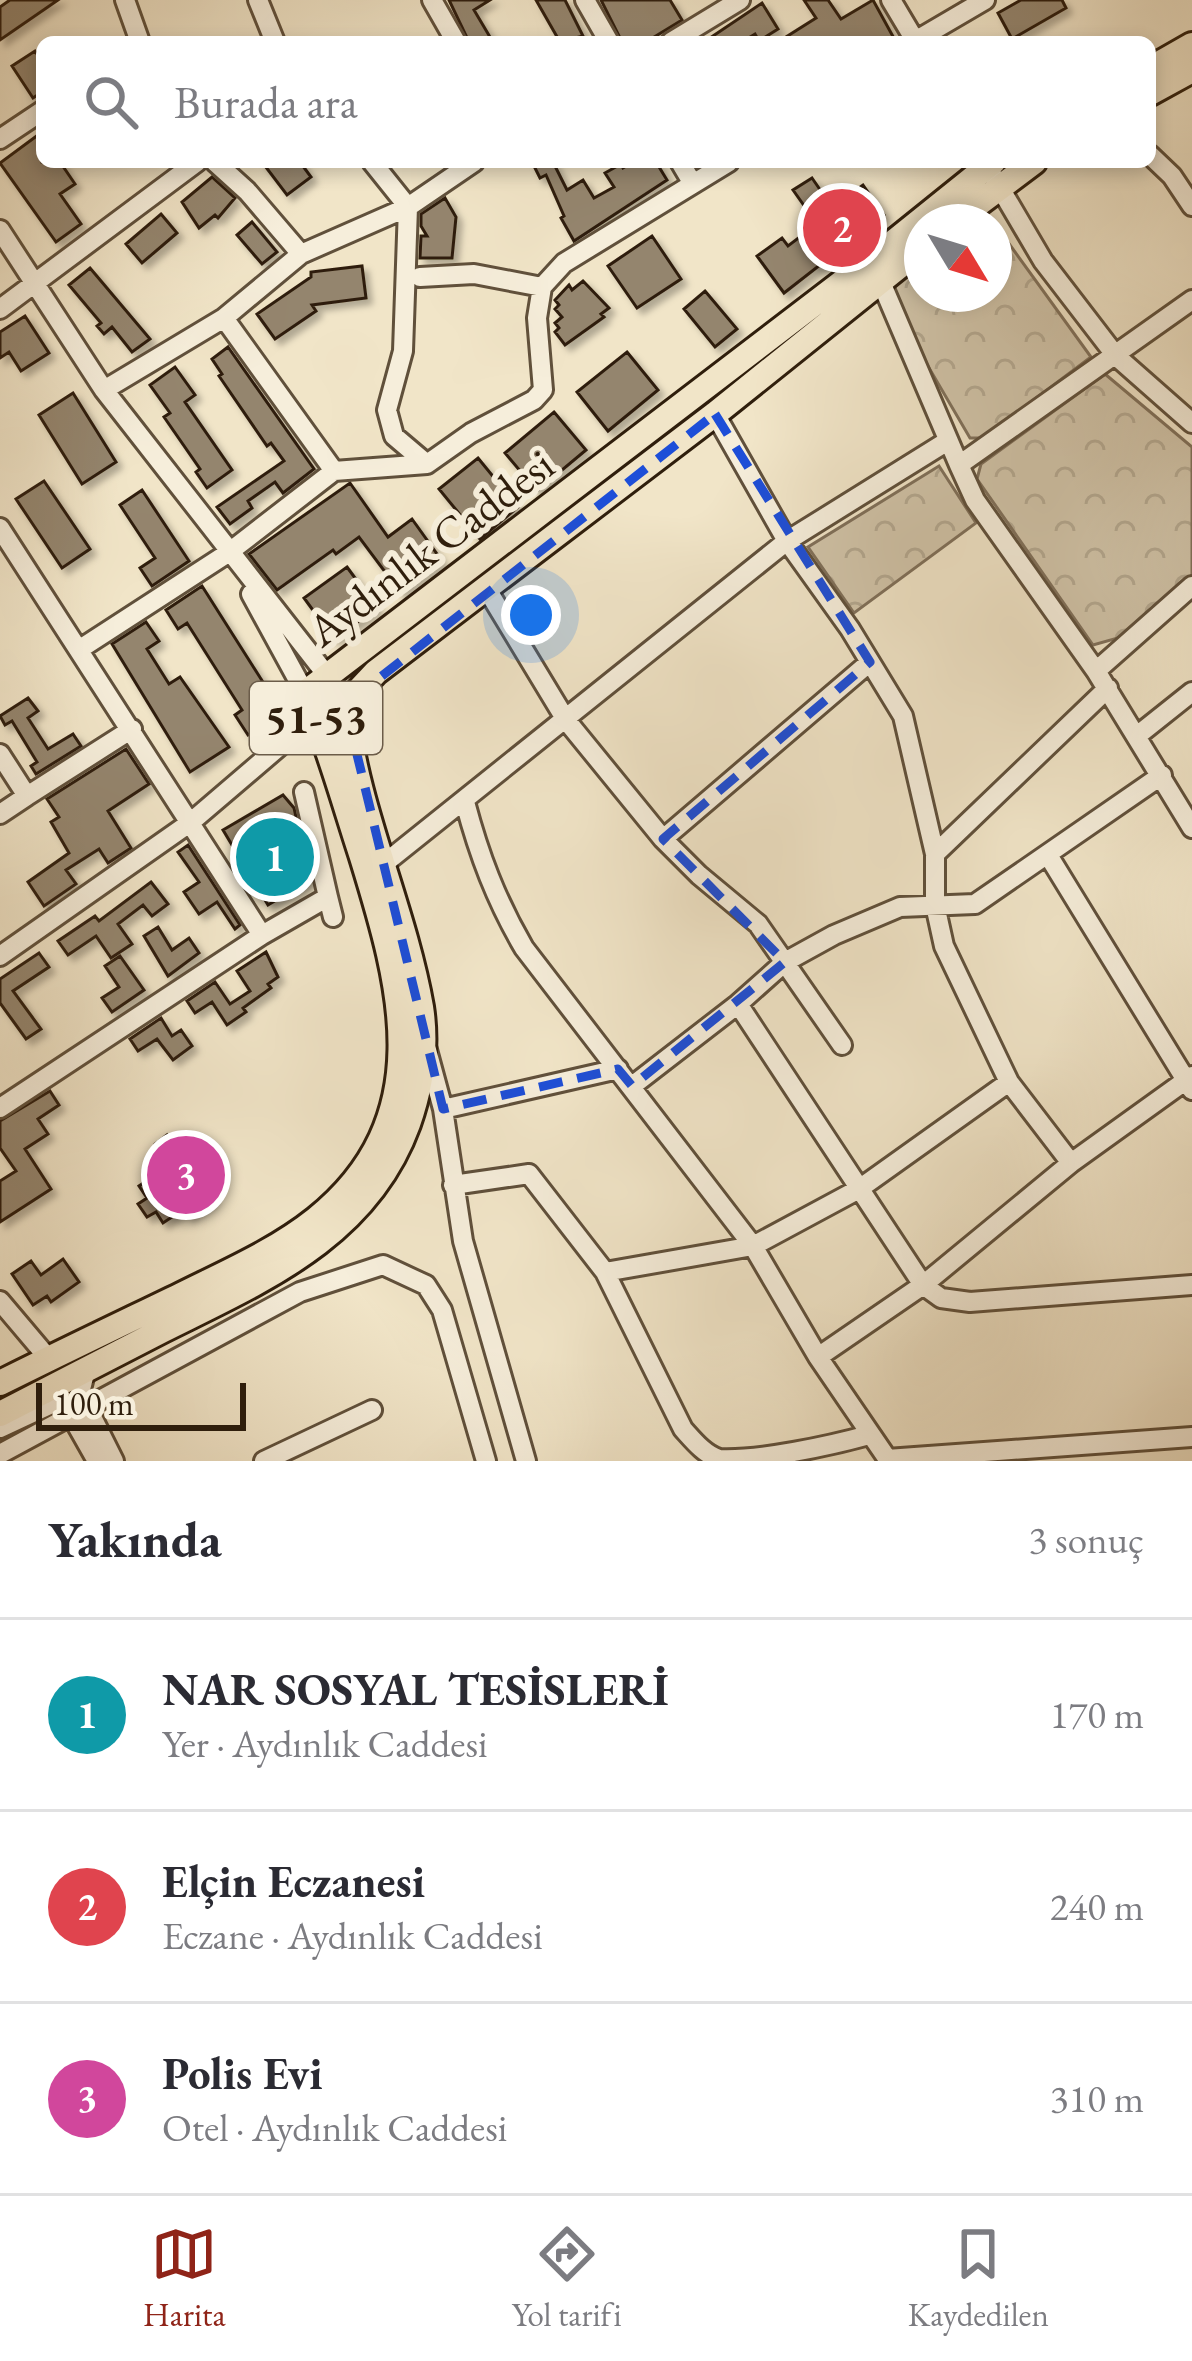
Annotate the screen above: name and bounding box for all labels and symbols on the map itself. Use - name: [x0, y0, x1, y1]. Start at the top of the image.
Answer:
- pin: 2: [803, 183, 881, 273]
- north arrow: [904, 204, 1012, 312]
- street label: Aydınlık Caddesi: [294, 435, 565, 659]
- your location: [501, 585, 561, 645]
- road number: 51-53: [250, 682, 382, 754]
- pin: 1: [236, 812, 314, 902]
- pin: 3: [147, 1130, 225, 1220]
- scale bar: [36, 1377, 246, 1430]

